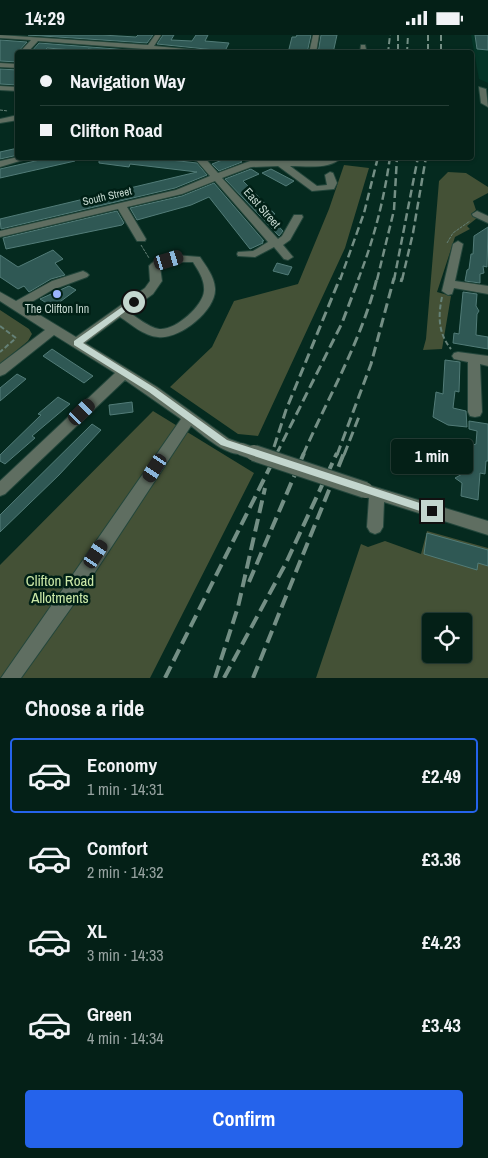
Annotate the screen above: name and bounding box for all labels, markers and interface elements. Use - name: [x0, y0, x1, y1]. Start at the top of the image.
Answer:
- text: 14:29: [25, 5, 65, 31]
- text: Navigation Way: [70, 68, 185, 94]
- text: Clifton Road: [70, 117, 163, 143]
- street label: South Street: [81, 183, 133, 208]
- street label: East Street: [240, 184, 284, 232]
- car: [152, 248, 185, 272]
- marker: The Clifton Inn: [51, 288, 63, 300]
- route start: [123, 291, 145, 313]
- place label: The Clifton Inn: [25, 301, 89, 317]
- car: [65, 396, 98, 428]
- callout: 1 min: [391, 439, 473, 473]
- text: 1 min: [415, 445, 449, 467]
- car: [140, 451, 169, 485]
- route end: [421, 500, 443, 522]
- car: [81, 537, 110, 571]
- park label: Clifton Road Allotments: [26, 570, 94, 608]
- map controls: [422, 613, 472, 663]
- button: locate: [422, 613, 472, 663]
- text: Choose a ride: [25, 693, 144, 723]
- text: Economy: [87, 752, 157, 778]
- icon: car: [27, 753, 72, 798]
- text: £2.49: [422, 763, 461, 789]
- text: 1 min · 14:31: [87, 778, 164, 800]
- text: Comfort: [87, 835, 148, 861]
- icon: car: [27, 836, 72, 881]
- text: £3.36: [422, 846, 461, 872]
- text: 2 min · 14:32: [87, 861, 164, 883]
- text: XL: [87, 918, 107, 944]
- icon: car: [27, 919, 72, 964]
- text: £4.23: [422, 929, 461, 955]
- text: 3 min · 14:33: [87, 944, 164, 966]
- text: Green: [87, 1001, 132, 1027]
- icon: car: [27, 1002, 72, 1047]
- text: £3.43: [422, 1012, 461, 1038]
- text: 4 min · 14:34: [87, 1027, 164, 1049]
- button: Confirm: [25, 1090, 463, 1148]

